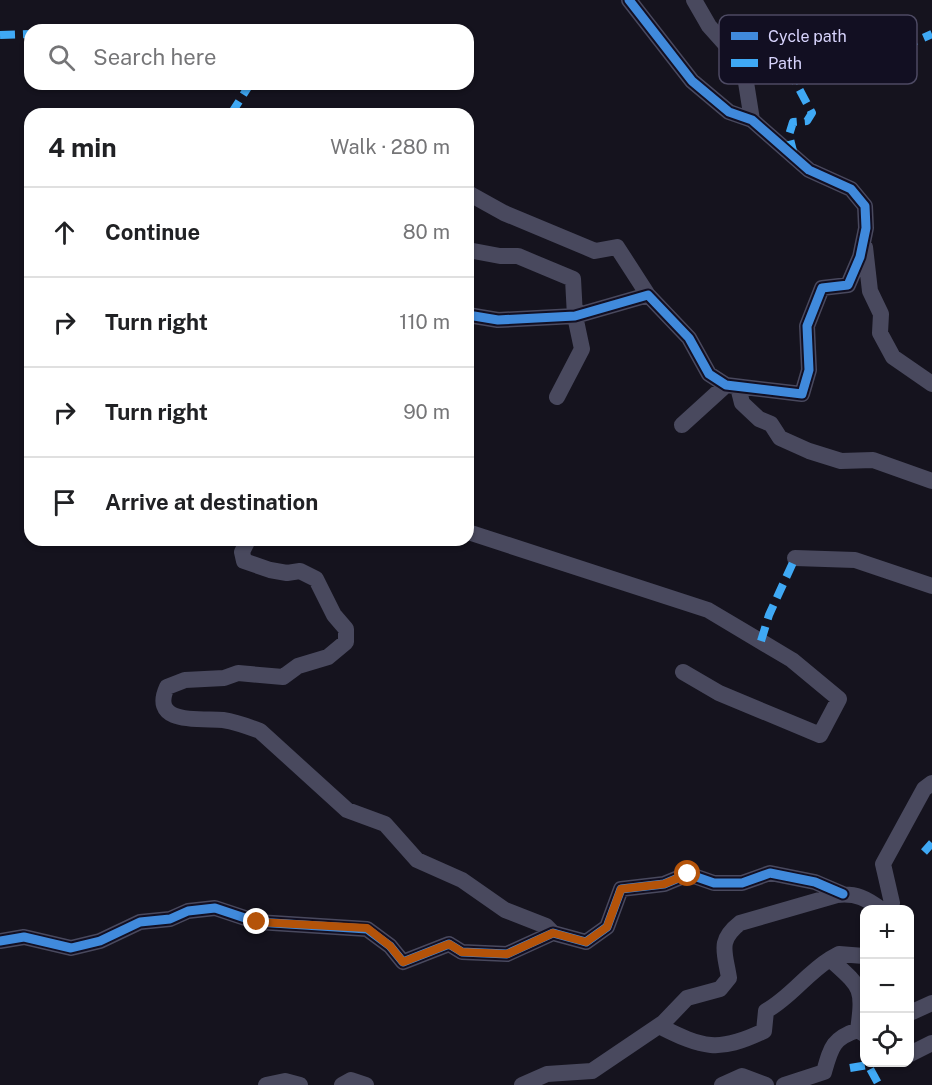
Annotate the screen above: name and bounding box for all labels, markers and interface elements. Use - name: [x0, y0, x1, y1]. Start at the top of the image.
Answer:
- legend: [719, 15, 917, 84]
- search box: [24, 24, 474, 90]
- text: Cycle path: [768, 27, 847, 46]
- icon: search: [45, 41, 78, 74]
- text: Search here: [93, 44, 217, 70]
- text: Path: [768, 54, 802, 73]
- text: 4 min: [48, 132, 117, 163]
- text: Walk · 280 m: [330, 135, 450, 159]
- icon: ahead: [48, 216, 81, 249]
- text: Continue: [105, 219, 200, 245]
- text: 80 m: [403, 220, 450, 244]
- icon: right: [48, 306, 81, 339]
- text: Turn right: [105, 309, 208, 335]
- text: 110 m: [399, 310, 450, 334]
- icon: right: [48, 396, 81, 429]
- text: Turn right: [105, 399, 208, 425]
- text: 90 m: [403, 400, 450, 424]
- icon: arrive: [48, 486, 81, 519]
- text: Arrive at destination: [105, 489, 318, 515]
- route start: [674, 860, 700, 886]
- map controls: [860, 905, 914, 1067]
- button: +: [860, 905, 914, 959]
- route end: [243, 908, 269, 934]
- button: −: [860, 959, 914, 1013]
- button: locate: [860, 1013, 914, 1067]

